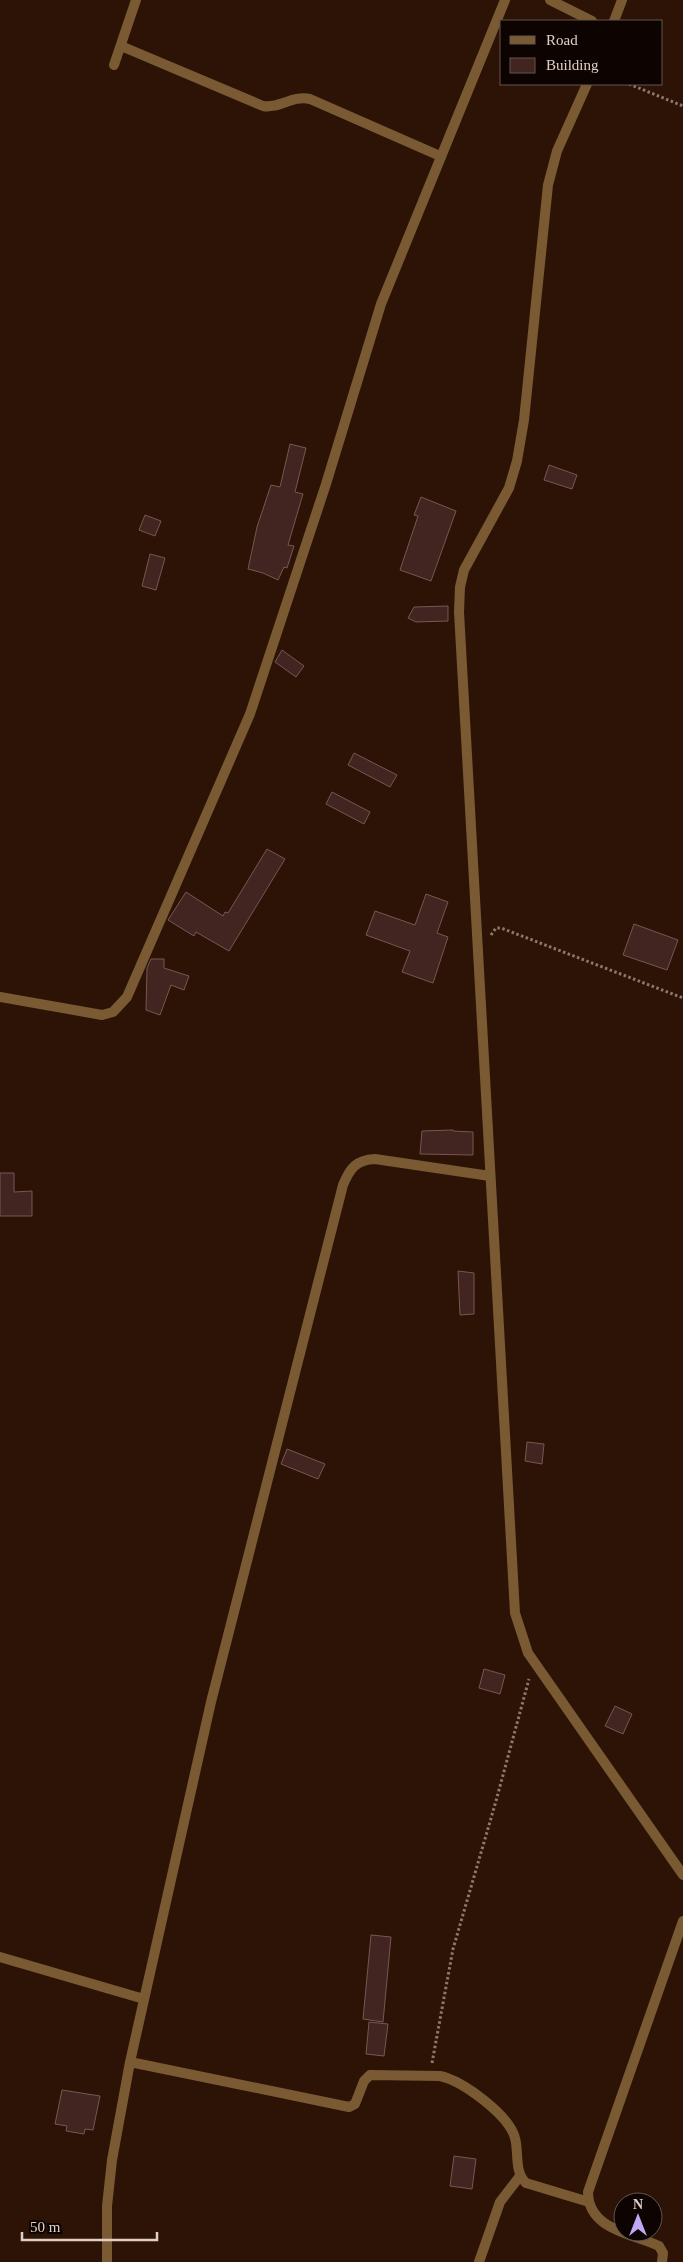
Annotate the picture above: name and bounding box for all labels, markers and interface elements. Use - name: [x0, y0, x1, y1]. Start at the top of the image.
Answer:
- legend: [500, 20, 663, 85]
- text: Road: [546, 32, 578, 48]
- text: Building: [546, 57, 599, 73]
- north arrow: [613, 2192, 663, 2242]
- text: N: [633, 2197, 643, 2212]
- scale bar: [22, 2210, 158, 2242]
- text: 50 m: [30, 2219, 61, 2235]

